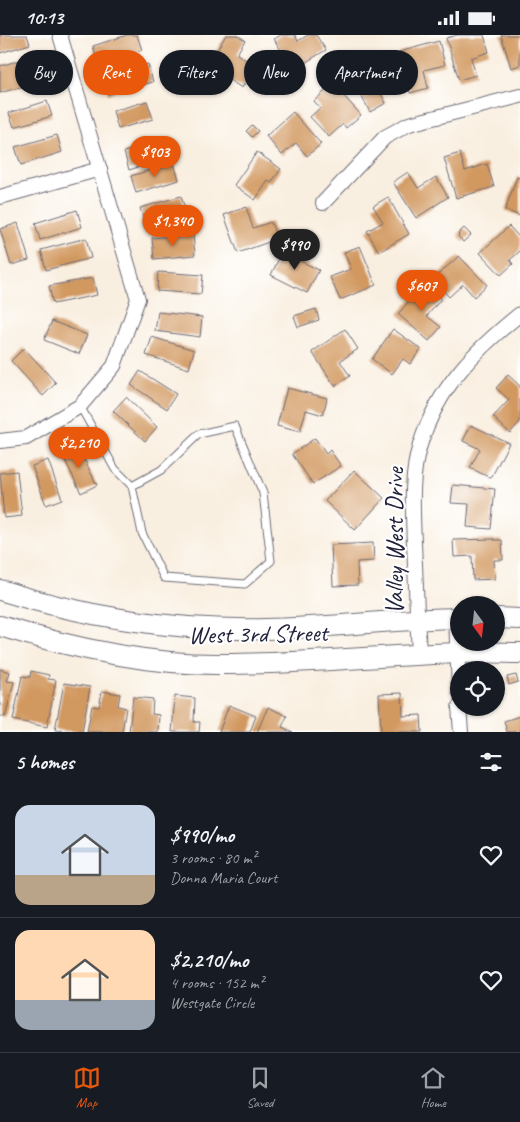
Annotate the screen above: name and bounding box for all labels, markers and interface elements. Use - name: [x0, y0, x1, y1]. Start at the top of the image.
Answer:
- text: 10:13: [25, 6, 63, 30]
- chip: Buy: [15, 50, 73, 95]
- chip: Rent: [83, 50, 149, 95]
- chip: Filters: [159, 50, 234, 95]
- chip: New: [244, 50, 306, 95]
- chip: Apartment: [316, 50, 418, 95]
- pin: $903: [125, 135, 185, 178]
- text: $903: [141, 142, 169, 162]
- pin: $1,340: [132, 205, 214, 247]
- text: $1,340: [153, 211, 193, 231]
- pin: $990: [265, 229, 325, 271]
- text: $990: [281, 235, 309, 255]
- pin: $607: [392, 269, 452, 312]
- text: $607: [407, 276, 437, 296]
- pin: $2,210: [38, 427, 120, 469]
- text: $2,210: [59, 433, 99, 453]
- street label: Valley West Drive: [379, 466, 411, 614]
- north arrow: [450, 596, 505, 651]
- map controls: [450, 596, 505, 716]
- street label: West 3rd Street: [188, 617, 331, 651]
- button: locate: [450, 661, 505, 716]
- icon: filters: [477, 748, 505, 776]
- text: 5 homes: [15, 749, 74, 775]
- text: $990/mo: [170, 822, 234, 848]
- icon: home: [55, 825, 115, 885]
- icon: heart: [477, 841, 505, 869]
- text: 3 rooms · 80 m²: [170, 848, 256, 868]
- text: Donna Maria Court: [170, 868, 277, 888]
- text: $2,210/mo: [170, 947, 248, 973]
- icon: home: [55, 950, 115, 1010]
- icon: heart: [477, 966, 505, 994]
- text: 4 rooms · 152 m²: [170, 973, 264, 993]
- text: Westgate Circle: [170, 993, 254, 1013]
- tab: Map: [73, 1064, 101, 1111]
- tab: Saved: [246, 1064, 274, 1111]
- tab: Home: [419, 1064, 447, 1111]

